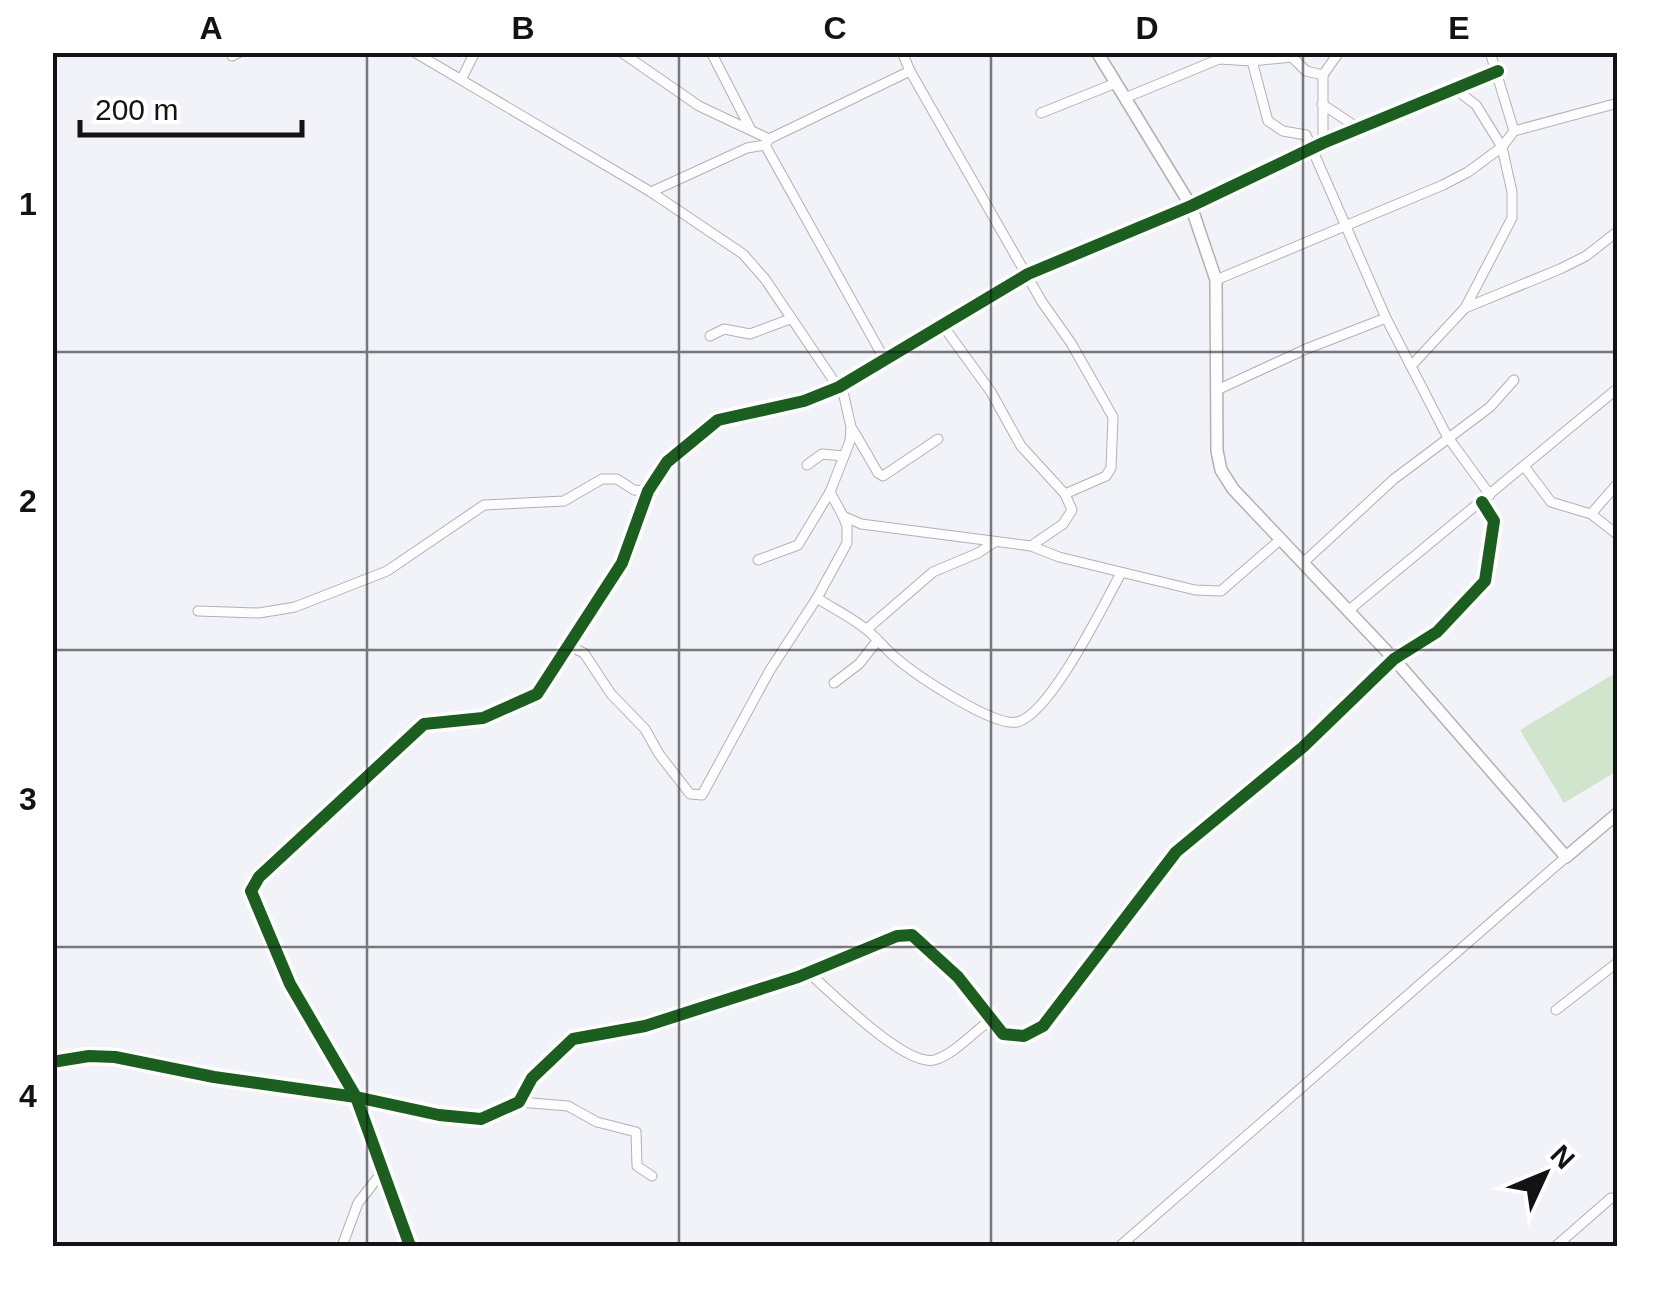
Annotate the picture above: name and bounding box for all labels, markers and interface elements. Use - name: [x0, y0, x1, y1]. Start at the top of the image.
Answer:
- text: A: [199, 10, 223, 46]
- text: B: [511, 10, 535, 46]
- text: C: [823, 10, 847, 46]
- text: D: [1135, 10, 1159, 46]
- text: E: [1448, 10, 1470, 46]
- scale bar: [80, 75, 302, 137]
- text: 200 m: [95, 93, 178, 126]
- text: 1: [19, 186, 37, 222]
- text: 2: [19, 483, 37, 519]
- text: 3: [19, 781, 37, 817]
- text: 4: [19, 1078, 37, 1114]
- north arrow: [1495, 1124, 1595, 1224]
- text: N: [1544, 1139, 1581, 1175]

